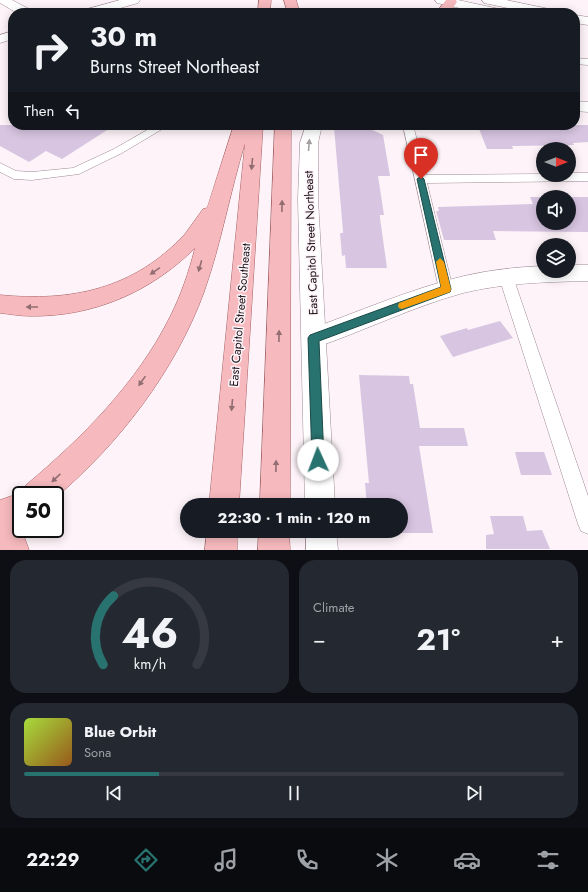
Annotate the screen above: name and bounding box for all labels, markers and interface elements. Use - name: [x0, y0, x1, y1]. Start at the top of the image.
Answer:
- text: 30 m: [90, 16, 157, 57]
- icon: right: [24, 24, 76, 76]
- text: Burns Street Northeast: [90, 54, 259, 80]
- text: Then: [24, 100, 54, 122]
- icon: left: [62, 100, 84, 122]
- pin: [404, 138, 438, 179]
- one-way arrow: [306, 139, 313, 152]
- north arrow: [536, 142, 576, 182]
- map controls: [536, 142, 576, 278]
- icon: arrive: [410, 144, 432, 166]
- one-way arrow: [248, 158, 255, 170]
- street label: East Capitol Street Northeast: [299, 170, 323, 316]
- button: sound: [536, 190, 576, 230]
- one-way arrow: [278, 200, 285, 212]
- button: layers: [536, 238, 576, 278]
- street label: East Capitol Street Southeast: [225, 242, 255, 387]
- one-way arrow: [197, 260, 203, 272]
- one-way arrow: [150, 267, 160, 275]
- one-way arrow: [25, 304, 38, 310]
- one-way arrow: [275, 330, 282, 342]
- one-way arrow: [138, 376, 147, 387]
- one-way arrow: [229, 399, 236, 411]
- position arrow: [297, 439, 339, 481]
- one-way arrow: [272, 460, 279, 472]
- one-way arrow: [51, 473, 61, 483]
- speed limit sign: 50: [12, 486, 64, 538]
- text: 22:30 · 1 min · 120 m: [218, 507, 370, 529]
- text: Climate: [313, 598, 354, 617]
- text: 46: [121, 602, 178, 663]
- text: 21°: [416, 618, 460, 661]
- text: −: [313, 623, 326, 655]
- text: +: [550, 623, 564, 655]
- text: km/h: [133, 653, 166, 673]
- text: Blue Orbit: [84, 721, 156, 743]
- text: Sona: [84, 743, 111, 762]
- icon: previous: [103, 782, 125, 804]
- icon: pause: [283, 782, 305, 804]
- icon: next: [463, 782, 485, 804]
- icon: directions: [132, 846, 160, 874]
- icon: music: [212, 846, 240, 874]
- icon: phone: [293, 846, 321, 874]
- icon: climate: [373, 846, 401, 874]
- icon: car: [453, 846, 481, 874]
- icon: filters: [534, 846, 562, 874]
- text: 22:29: [26, 847, 79, 873]

